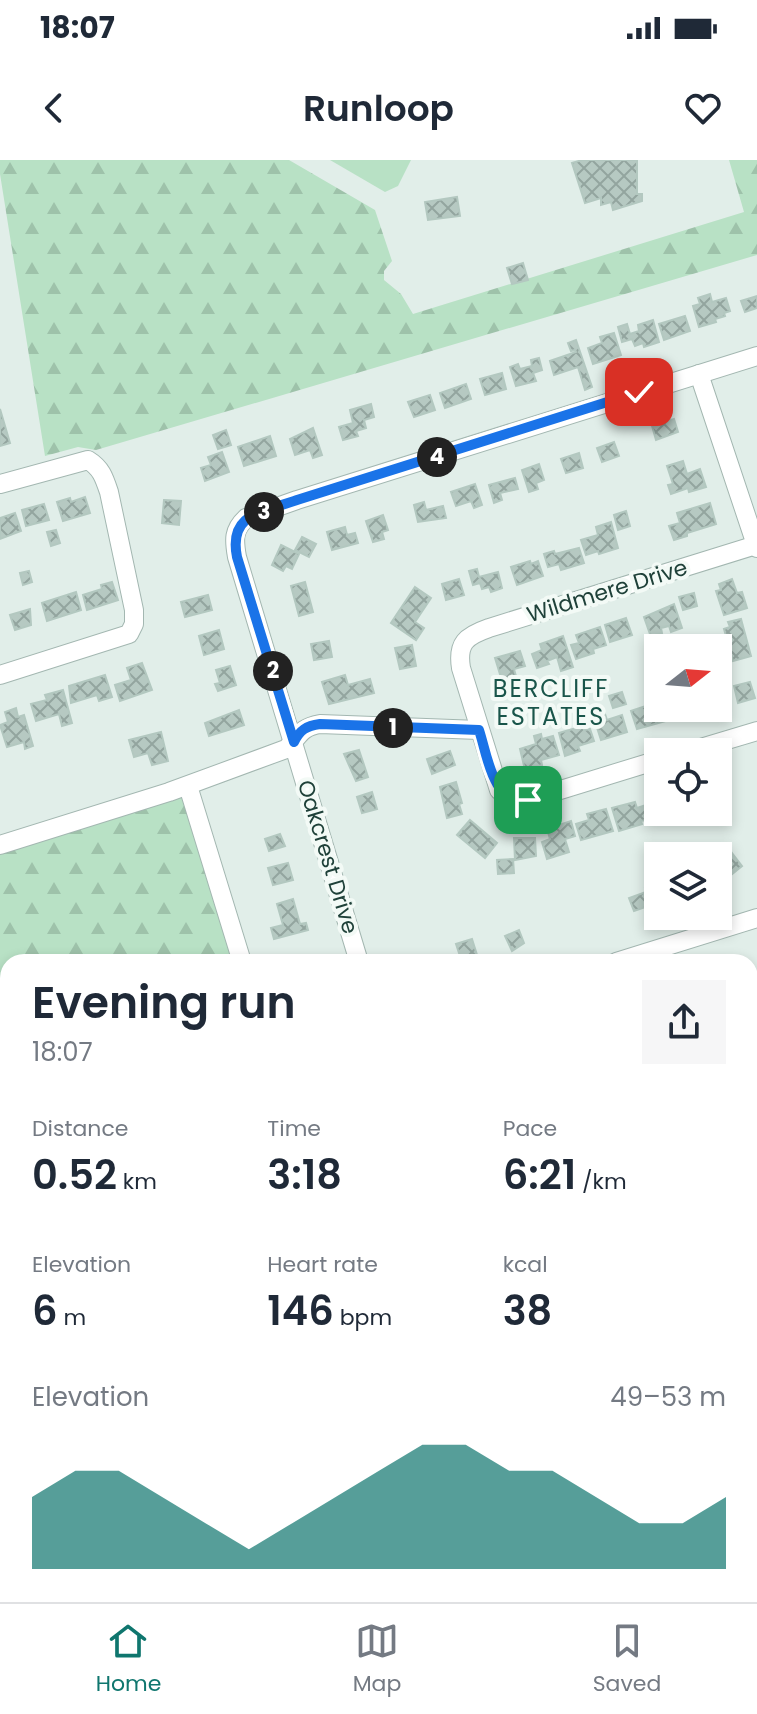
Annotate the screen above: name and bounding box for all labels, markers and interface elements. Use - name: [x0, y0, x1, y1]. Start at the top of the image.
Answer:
- text: 18:07: [40, 6, 115, 49]
- text: Runloop: [303, 83, 454, 134]
- icon: back: [32, 86, 76, 130]
- icon: heart: [681, 86, 725, 130]
- pin: [605, 358, 673, 426]
- icon: check: [617, 370, 661, 414]
- pin: 4: [417, 437, 457, 477]
- text: 4: [430, 441, 444, 472]
- pin: 3: [244, 492, 284, 532]
- text: 3: [257, 496, 271, 527]
- street label: Wildmere Drive: [523, 552, 691, 630]
- north arrow: [644, 634, 732, 722]
- map controls: [644, 634, 732, 930]
- pin: 2: [253, 651, 293, 691]
- text: 2: [267, 655, 279, 686]
- district label: BERCLIFF ESTATES: [493, 672, 609, 733]
- pin: 1: [373, 708, 413, 748]
- text: 1: [389, 712, 397, 743]
- button: locate: [644, 738, 732, 826]
- pin: [494, 766, 562, 834]
- street label: Oakcrest Drive: [290, 776, 366, 938]
- icon: arrive: [506, 778, 550, 822]
- button: layers: [644, 842, 732, 930]
- text: Evening run: [32, 972, 296, 1033]
- button: share: [642, 980, 726, 1064]
- text: 18:07: [32, 1034, 93, 1070]
- text: Distance: [32, 1113, 128, 1144]
- text: Time: [267, 1113, 321, 1144]
- text: Pace: [503, 1113, 557, 1144]
- text: 0.52: [32, 1147, 117, 1203]
- text: 3:18: [267, 1147, 342, 1203]
- text: 6:21: [503, 1147, 576, 1203]
- text: km: [117, 1166, 157, 1197]
- text: /km: [576, 1166, 627, 1197]
- text: Elevation: [32, 1249, 131, 1280]
- text: Heart rate: [267, 1249, 378, 1280]
- text: kcal: [503, 1249, 548, 1280]
- text: 6: [32, 1283, 58, 1339]
- text: 146: [267, 1283, 334, 1339]
- text: 38: [503, 1283, 552, 1339]
- text: m: [58, 1302, 86, 1333]
- text: bpm: [334, 1302, 392, 1333]
- text: Elevation: [32, 1379, 149, 1415]
- text: 49–53 m: [610, 1379, 726, 1415]
- tab: Home: [96, 1619, 161, 1700]
- tab: Map: [353, 1619, 401, 1700]
- tab: Saved: [593, 1619, 661, 1700]

